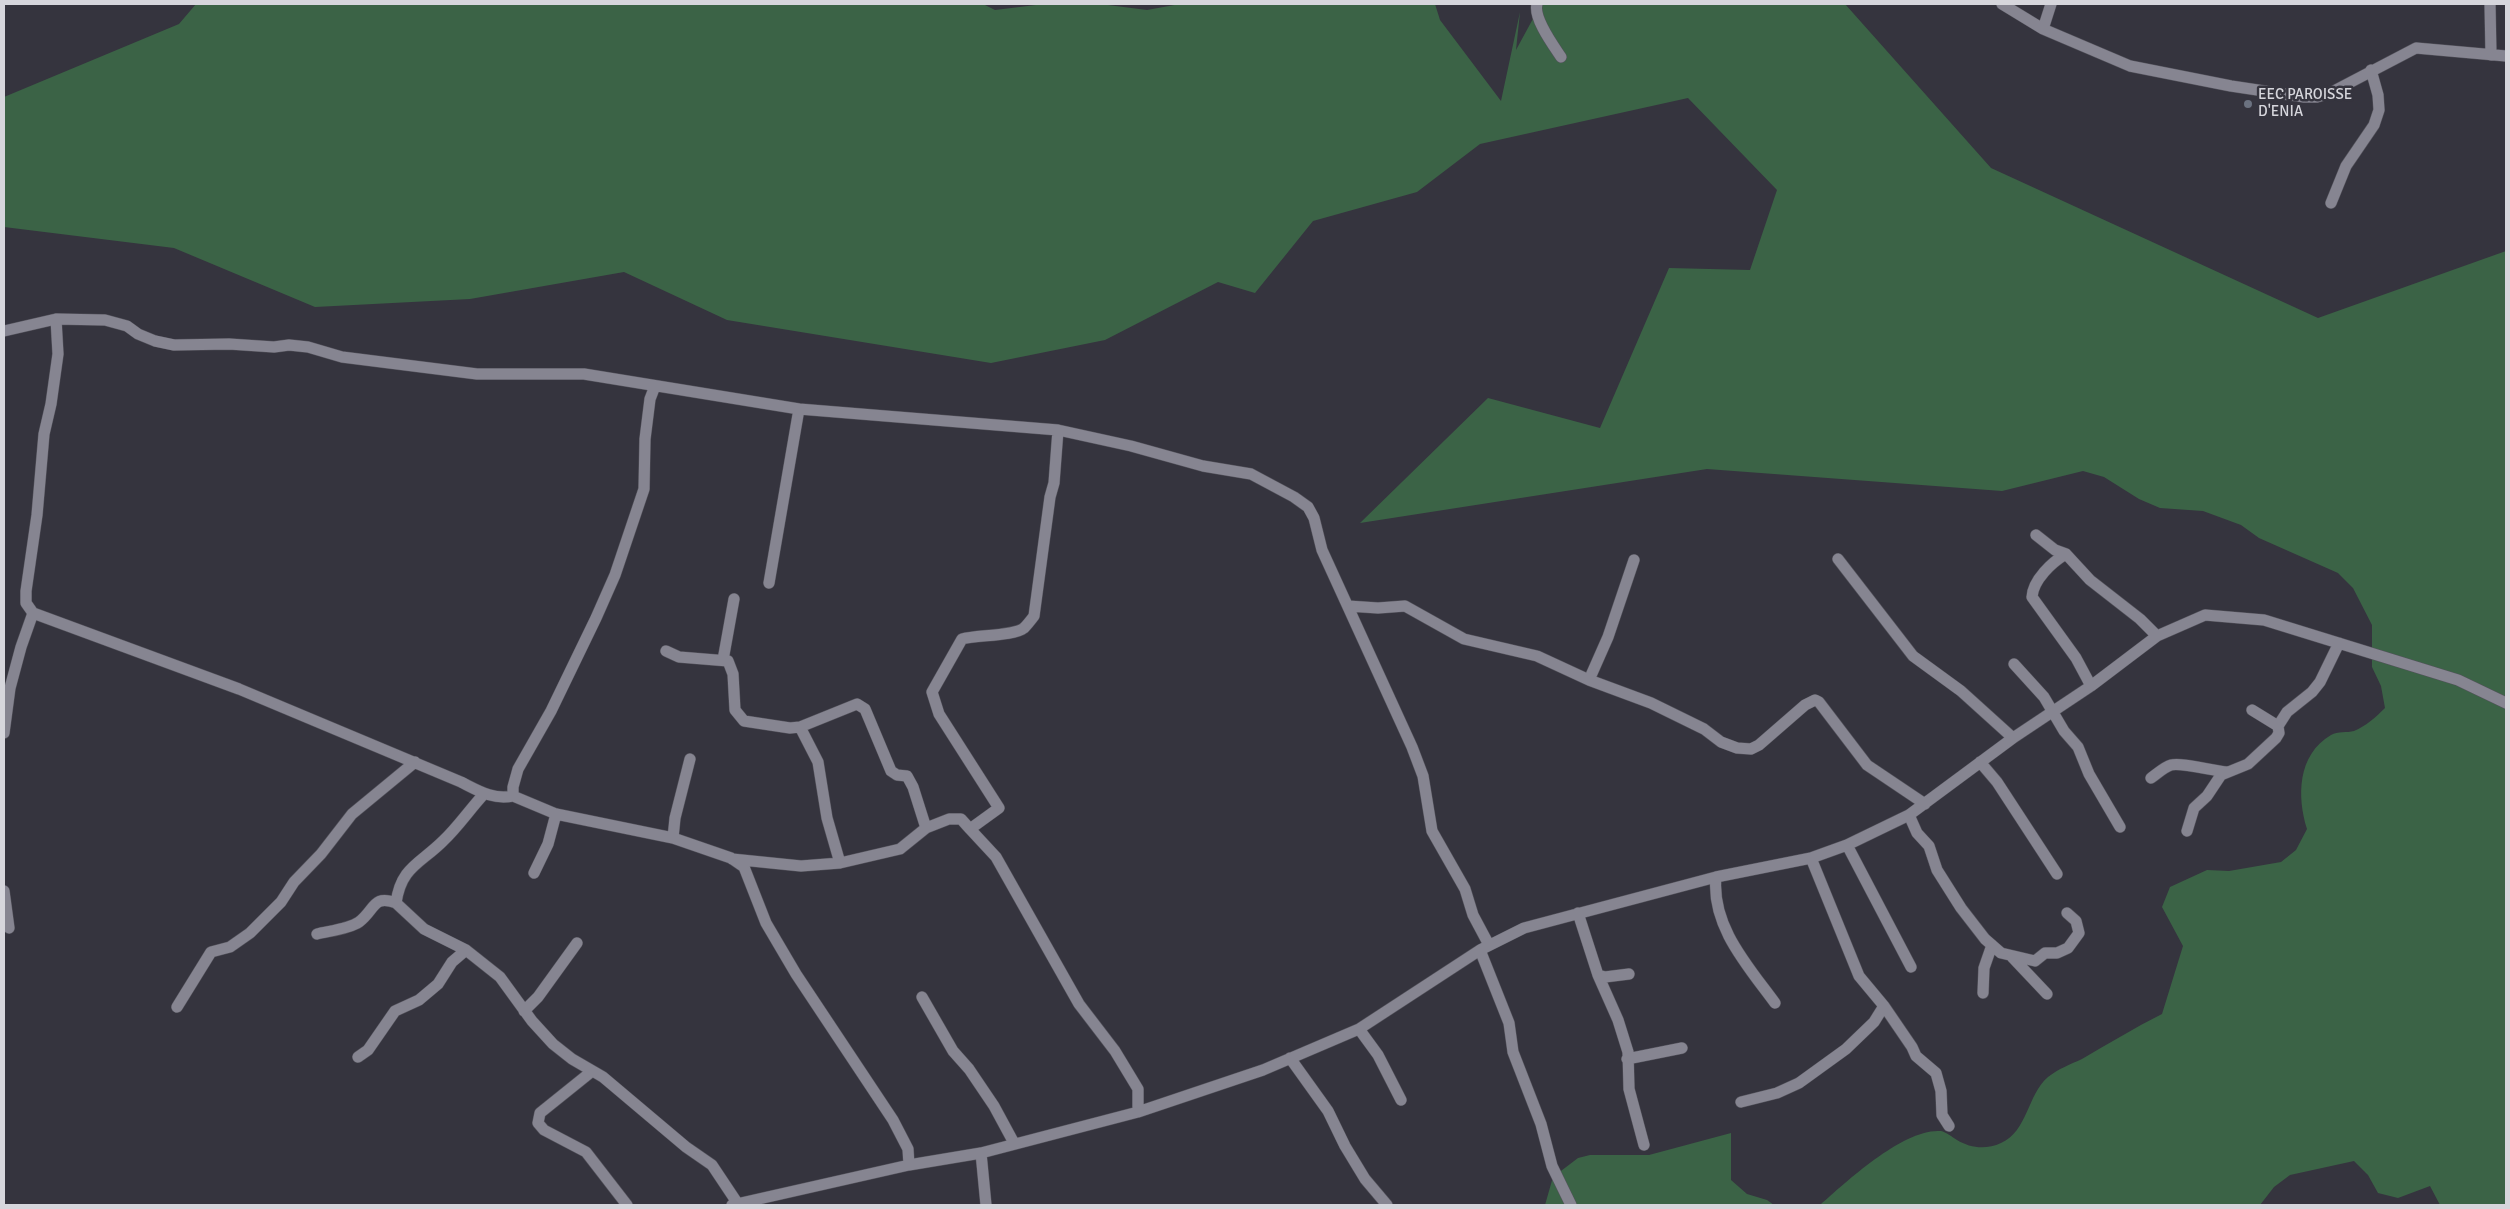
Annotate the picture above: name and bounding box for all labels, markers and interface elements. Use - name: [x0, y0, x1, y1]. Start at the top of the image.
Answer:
- place label: EEC PAROISSE D'ENIA: [2258, 86, 2352, 121]
- marker: EEC PAROISSE D'ENIA: [2242, 98, 2254, 110]

